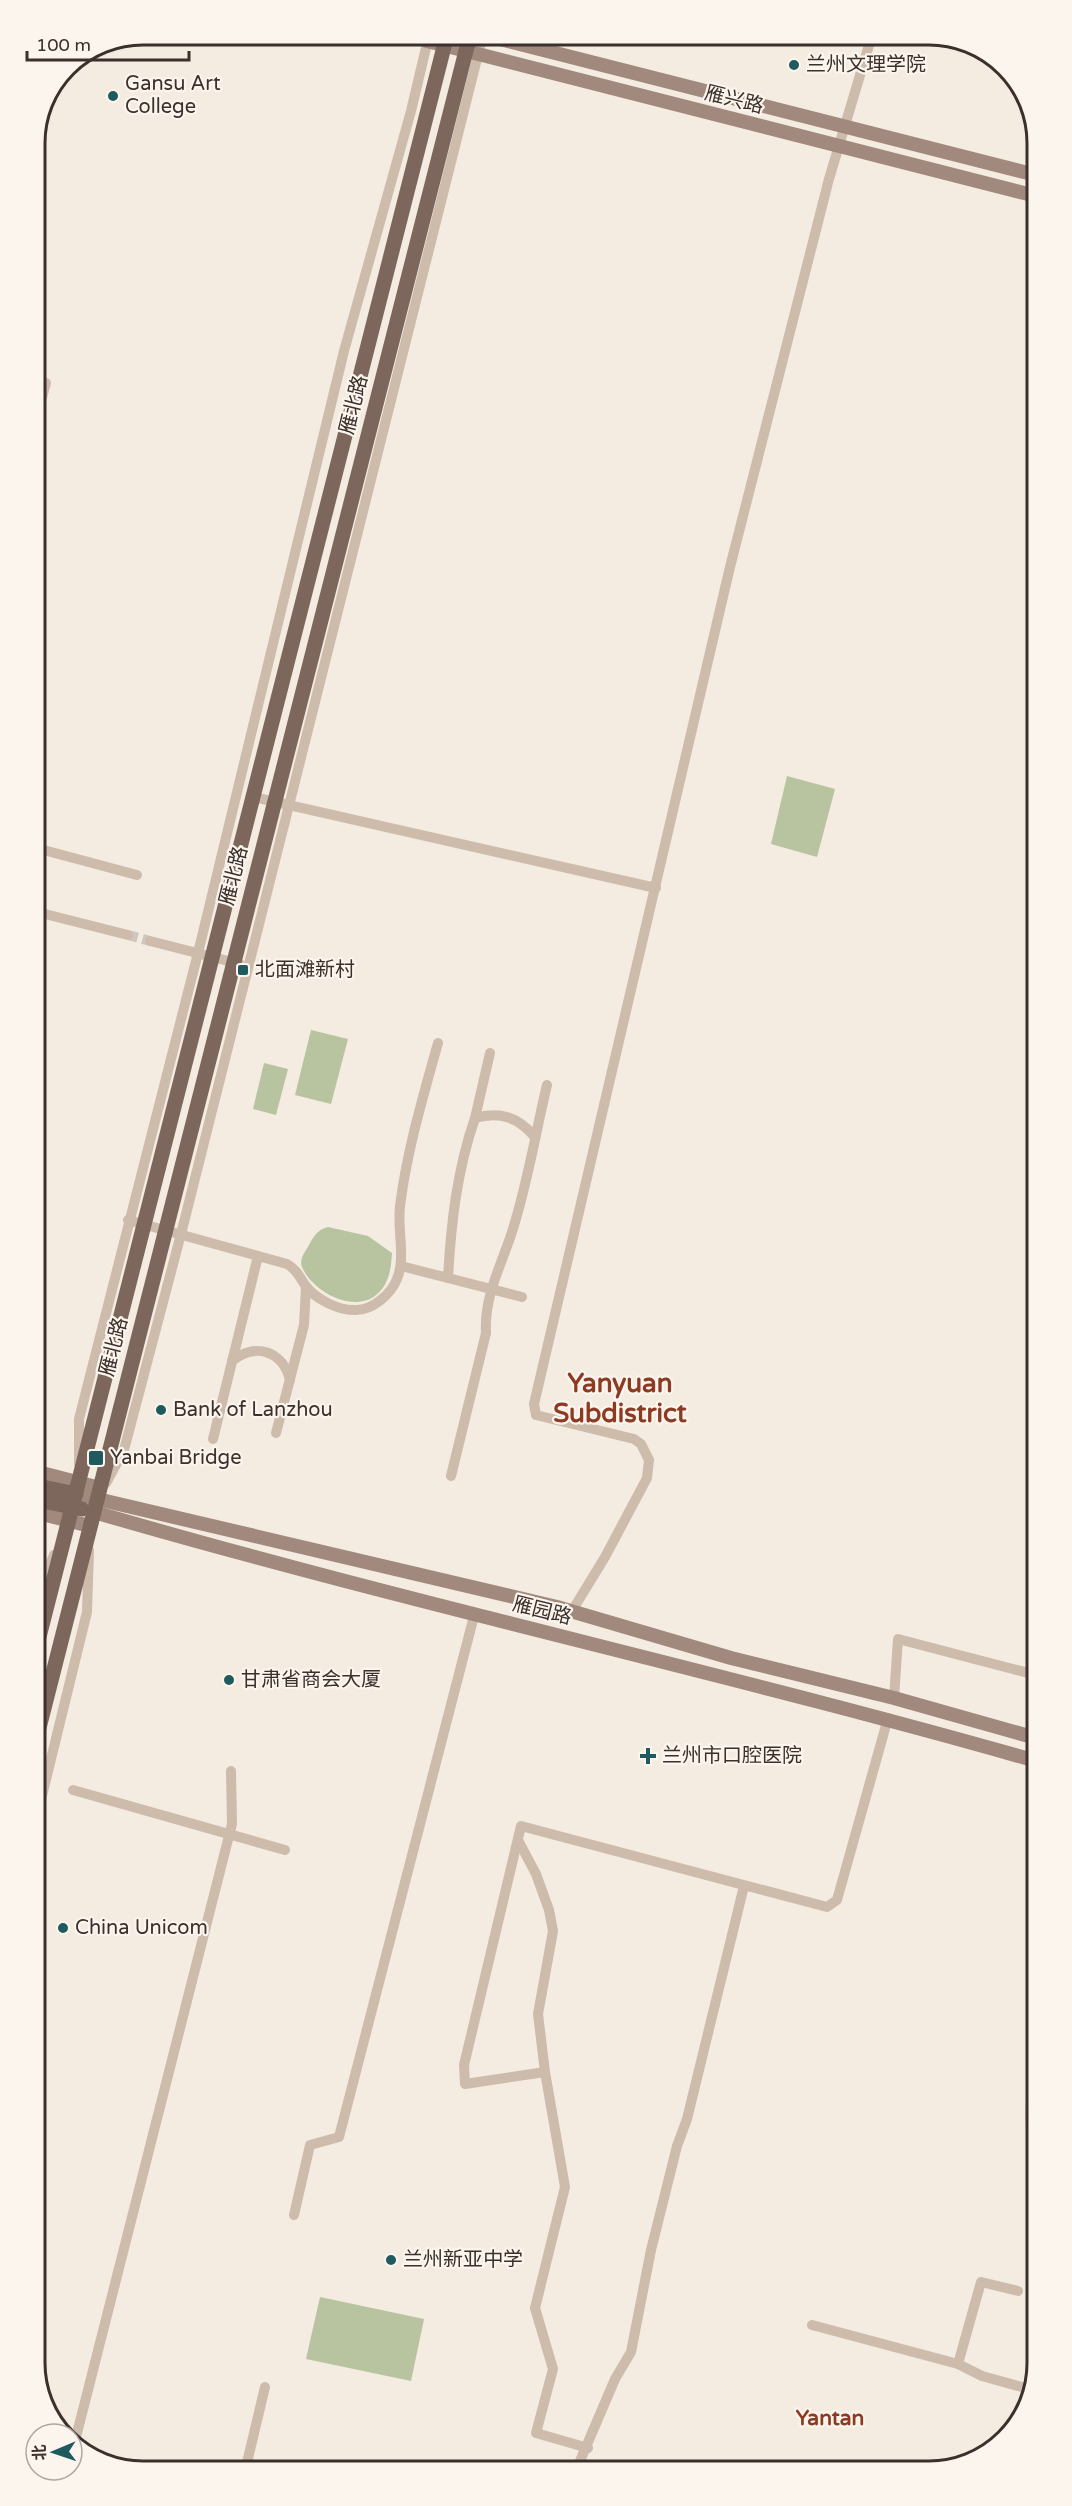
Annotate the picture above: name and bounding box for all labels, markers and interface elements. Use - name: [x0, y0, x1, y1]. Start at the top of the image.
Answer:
- scale bar: [27, 24, 189, 62]
- text: 100 m: [36, 34, 91, 56]
- place label: 兰州文理学院: [806, 53, 926, 77]
- marker: 兰州文理学院: [787, 58, 801, 72]
- place label: Gansu Art College: [125, 72, 221, 119]
- street label: 雁兴路: [702, 81, 766, 119]
- marker: Gansu Art College: [106, 89, 120, 103]
- street label: 雁北路: [335, 373, 373, 437]
- street label: 雁北路: [215, 844, 253, 908]
- place label: 北面滩新村: [255, 958, 355, 982]
- marker: 北面滩新村: [236, 963, 250, 977]
- street label: 雁北路: [95, 1315, 133, 1379]
- district label: Yanyuan Subdistrict: [553, 1368, 687, 1429]
- place label: Bank of Lanzhou: [173, 1398, 333, 1422]
- marker: Bank of Lanzhou: [154, 1403, 168, 1417]
- place label: Yanbai Bridge: [110, 1446, 242, 1470]
- marker: Yanbai Bridge: [87, 1449, 105, 1467]
- street label: 雁园路: [510, 1592, 574, 1630]
- place label: 甘肃省商会大厦: [241, 1668, 381, 1692]
- marker: 甘肃省商会大厦: [222, 1673, 236, 1687]
- place label: 兰州市口腔医院: [662, 1744, 802, 1768]
- marker: 兰州市口腔医院: [639, 1747, 657, 1765]
- place label: China Unicom: [75, 1916, 208, 1940]
- marker: China Unicom: [56, 1921, 70, 1935]
- place label: 兰州新亚中学: [403, 2248, 523, 2272]
- marker: 兰州新亚中学: [384, 2253, 398, 2267]
- district label: Yantan: [796, 2406, 864, 2431]
- north arrow: [24, 2422, 84, 2482]
- text: 北: [30, 2444, 50, 2461]

